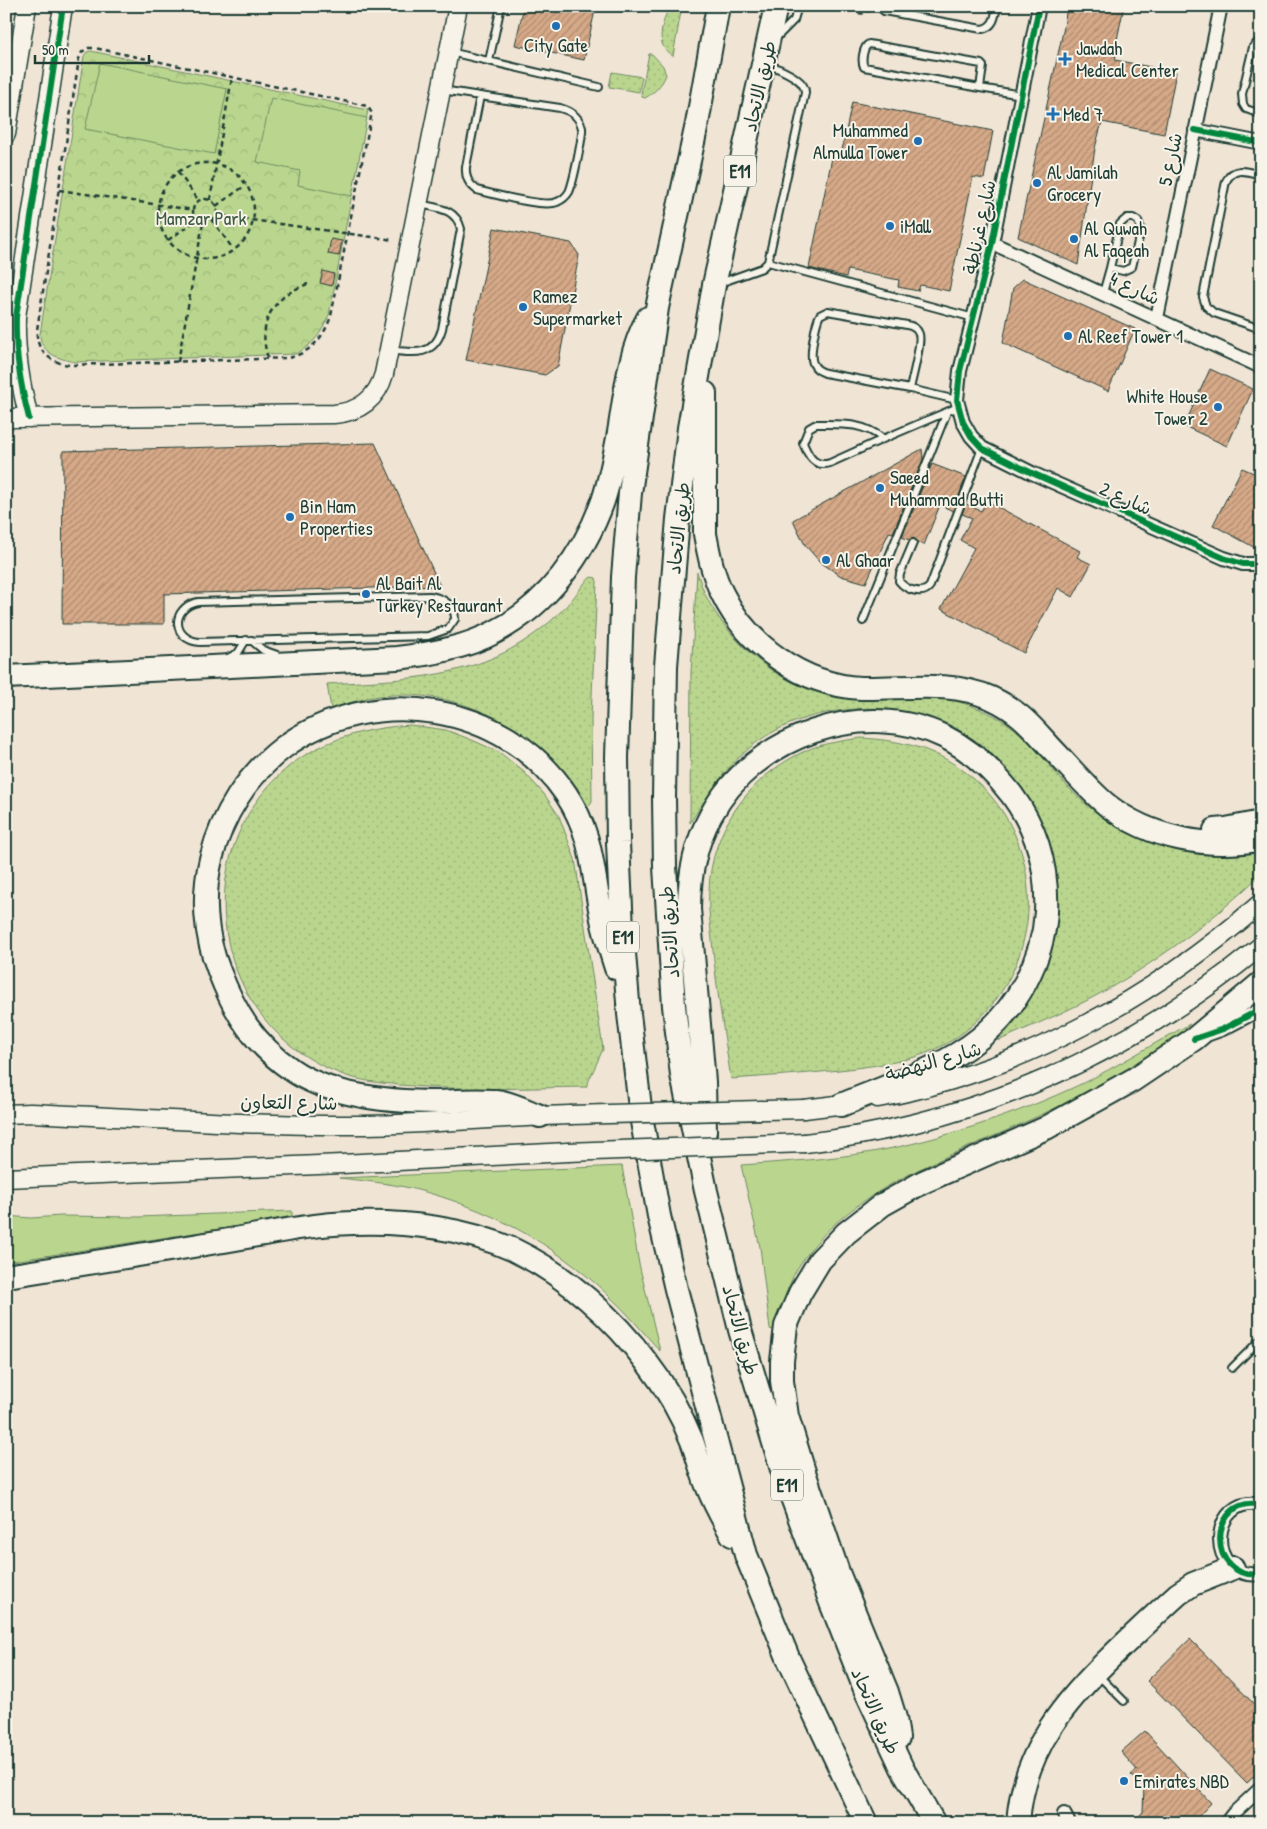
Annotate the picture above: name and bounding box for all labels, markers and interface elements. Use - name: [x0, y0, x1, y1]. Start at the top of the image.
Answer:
- marker: City Gate: [550, 20, 562, 32]
- scale bar: [35, 32, 149, 64]
- place label: City Gate: [524, 32, 589, 58]
- place label: Jawdah Medical Center: [1076, 35, 1179, 83]
- street label: طريق الاتحاد: [736, 38, 782, 134]
- text: 50 m: [42, 39, 69, 60]
- marker: Jawdah Medical Center: [1058, 52, 1072, 66]
- place label: Med 7: [1063, 101, 1103, 127]
- marker: Med 7: [1047, 108, 1059, 120]
- place label: Muhammed Almulla Tower: [813, 117, 909, 165]
- street label: شارع 5: [1152, 130, 1189, 188]
- marker: Muhammed Almulla Tower: [912, 135, 924, 147]
- road number: E11: [724, 156, 756, 187]
- place label: Al Jamilah Grocery: [1047, 159, 1118, 207]
- marker: Al Jamilah Grocery: [1031, 177, 1043, 189]
- street label: شارع غرناطة: [956, 178, 1003, 277]
- park label: Mamzar Park: [156, 205, 246, 231]
- place label: iMall: [900, 213, 932, 239]
- place label: Al Quwah Al Faqeah: [1084, 215, 1149, 263]
- marker: iMall: [884, 220, 896, 232]
- marker: Al Quwah Al Faqeah: [1068, 233, 1080, 245]
- street label: شارع 4: [1105, 265, 1164, 312]
- place label: Ramez Supermarket: [533, 283, 622, 331]
- marker: Ramez Supermarket: [517, 301, 529, 313]
- place label: Al Reef Tower 1: [1078, 323, 1183, 349]
- marker: Al Reef Tower 1: [1062, 330, 1074, 342]
- place label: White House Tower 2: [1127, 383, 1208, 431]
- marker: White House Tower 2: [1212, 401, 1224, 413]
- place label: Saeed Muhammad Butti: [890, 464, 1004, 512]
- street label: شارع 2: [1095, 475, 1156, 522]
- street label: طريق الاتحاد: [660, 481, 696, 575]
- marker: Saeed Muhammad Butti: [874, 482, 886, 494]
- place label: Bin Ham Properties: [300, 493, 373, 541]
- marker: Bin Ham Properties: [284, 511, 296, 523]
- place label: Al Ghaar: [836, 547, 895, 573]
- marker: Al Ghaar: [820, 554, 832, 566]
- place label: Al Bait Al Turkey Restaurant: [376, 570, 503, 618]
- marker: Al Bait Al Turkey Restaurant: [360, 588, 372, 600]
- street label: طريق الاتحاد: [653, 885, 685, 979]
- road number: E11: [607, 922, 639, 952]
- street label: شارع النهضة: [882, 1035, 984, 1088]
- street label: شارع التعاون: [240, 1088, 338, 1117]
- street label: طريق الاتحاد: [716, 1282, 766, 1378]
- road number: E11: [771, 1470, 803, 1500]
- street label: طريق الاتحاد: [845, 1663, 907, 1759]
- place label: Emirates NBD: [1134, 1768, 1229, 1794]
- marker: Emirates NBD: [1118, 1775, 1130, 1787]

